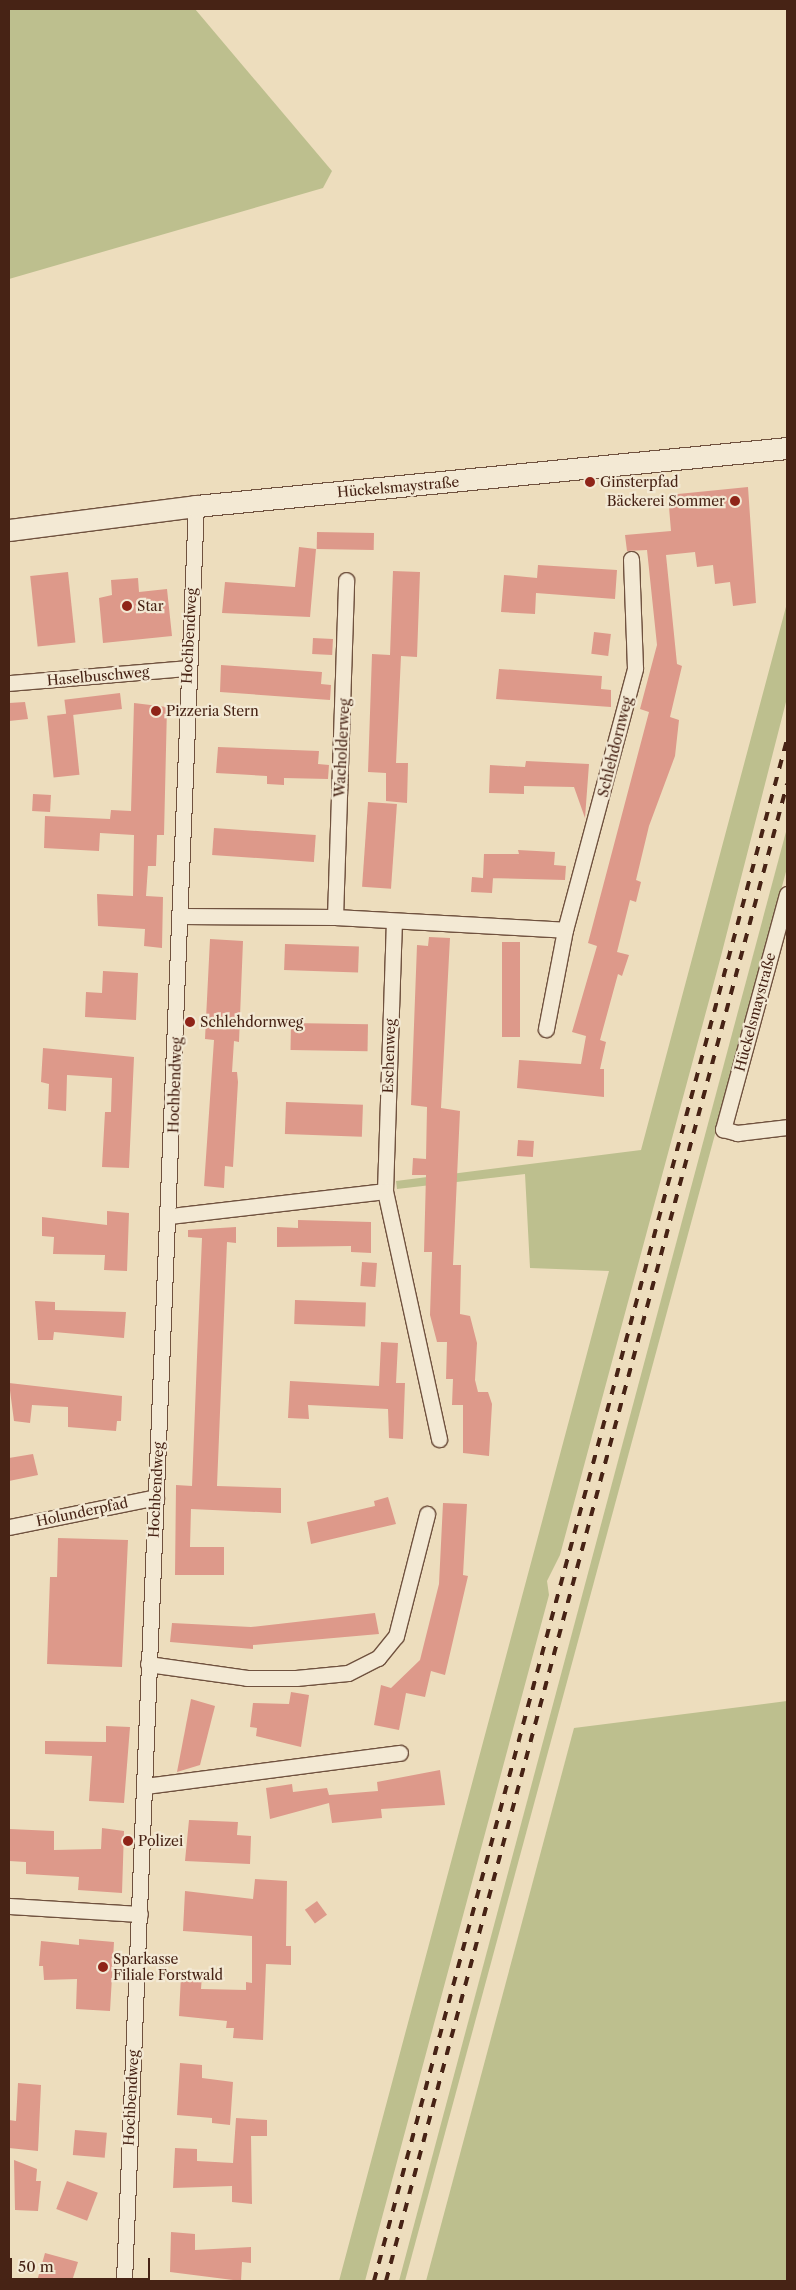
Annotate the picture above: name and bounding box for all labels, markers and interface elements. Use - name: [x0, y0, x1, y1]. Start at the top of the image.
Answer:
- street label: Hückelsmaystraße: [336, 473, 460, 501]
- place label: Ginsterpfad: [600, 474, 679, 490]
- marker: Ginsterpfad: [584, 476, 596, 488]
- place label: Bäckerei Sommer: [607, 493, 725, 509]
- marker: Bäckerei Sommer: [729, 495, 741, 507]
- street label: Hochbendweg: [178, 588, 200, 684]
- place label: Star: [137, 598, 164, 614]
- marker: Star: [121, 600, 133, 612]
- street label: Haselbuschweg: [46, 663, 150, 689]
- street label: Schlehdornweg: [594, 695, 636, 799]
- street label: Wacholderweg: [331, 698, 353, 798]
- place label: Pizzeria Stern: [166, 703, 259, 719]
- marker: Pizzeria Stern: [150, 705, 162, 717]
- street label: Hückelsmaystraße: [731, 951, 779, 1073]
- place label: Schlehdornweg: [200, 1014, 303, 1030]
- marker: Schlehdornweg: [184, 1016, 196, 1028]
- street label: Eschenweg: [379, 1018, 399, 1094]
- street label: Hochbendweg: [165, 1037, 185, 1133]
- street label: Hochbendweg: [145, 1442, 167, 1538]
- street label: Holunderpfad: [34, 1494, 130, 1530]
- place label: Polizei: [138, 1833, 183, 1849]
- marker: Polizei: [122, 1835, 134, 1847]
- place label: Sparkasse Filiale Forstwald: [113, 1951, 223, 1984]
- marker: Sparkasse Filiale Forstwald: [97, 1961, 109, 1973]
- street label: Hochbendweg: [120, 2050, 142, 2146]
- scale bar: [12, 2248, 152, 2280]
- text: 50 m: [18, 2257, 54, 2276]

